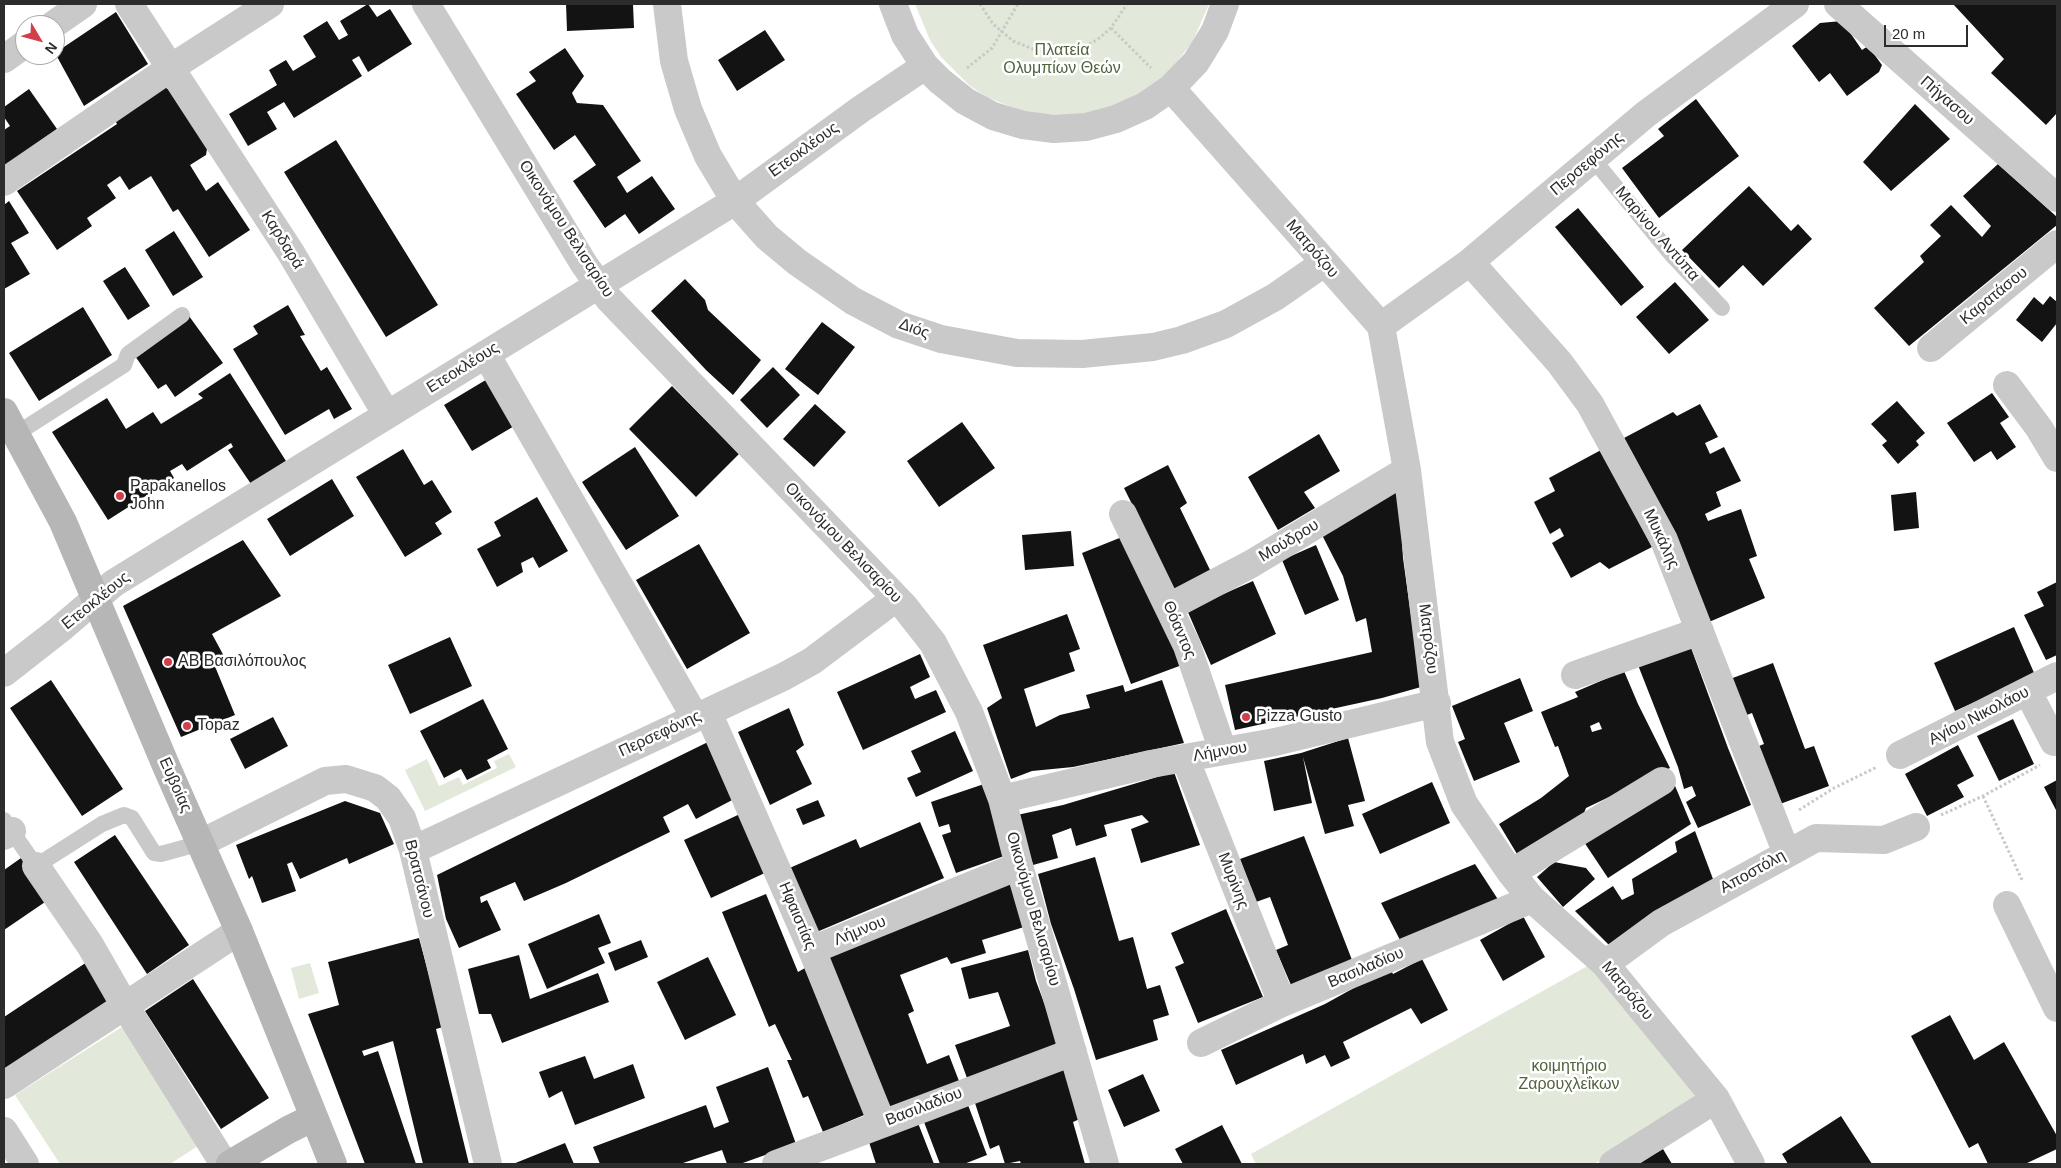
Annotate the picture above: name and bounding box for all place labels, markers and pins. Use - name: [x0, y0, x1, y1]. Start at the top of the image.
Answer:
- place label: Papakanellos John: [130, 477, 226, 515]
- marker: Papakanellos John: [114, 490, 126, 502]
- place label: ΑΒ Βασιλόπουλος: [178, 652, 306, 672]
- marker: ΑΒ Βασιλόπουλος: [162, 656, 174, 668]
- place label: Pizza Gusto: [1256, 707, 1342, 727]
- marker: Pizza Gusto: [1240, 711, 1252, 723]
- place label: Topaz: [197, 716, 240, 736]
- marker: Topaz: [181, 720, 193, 732]

